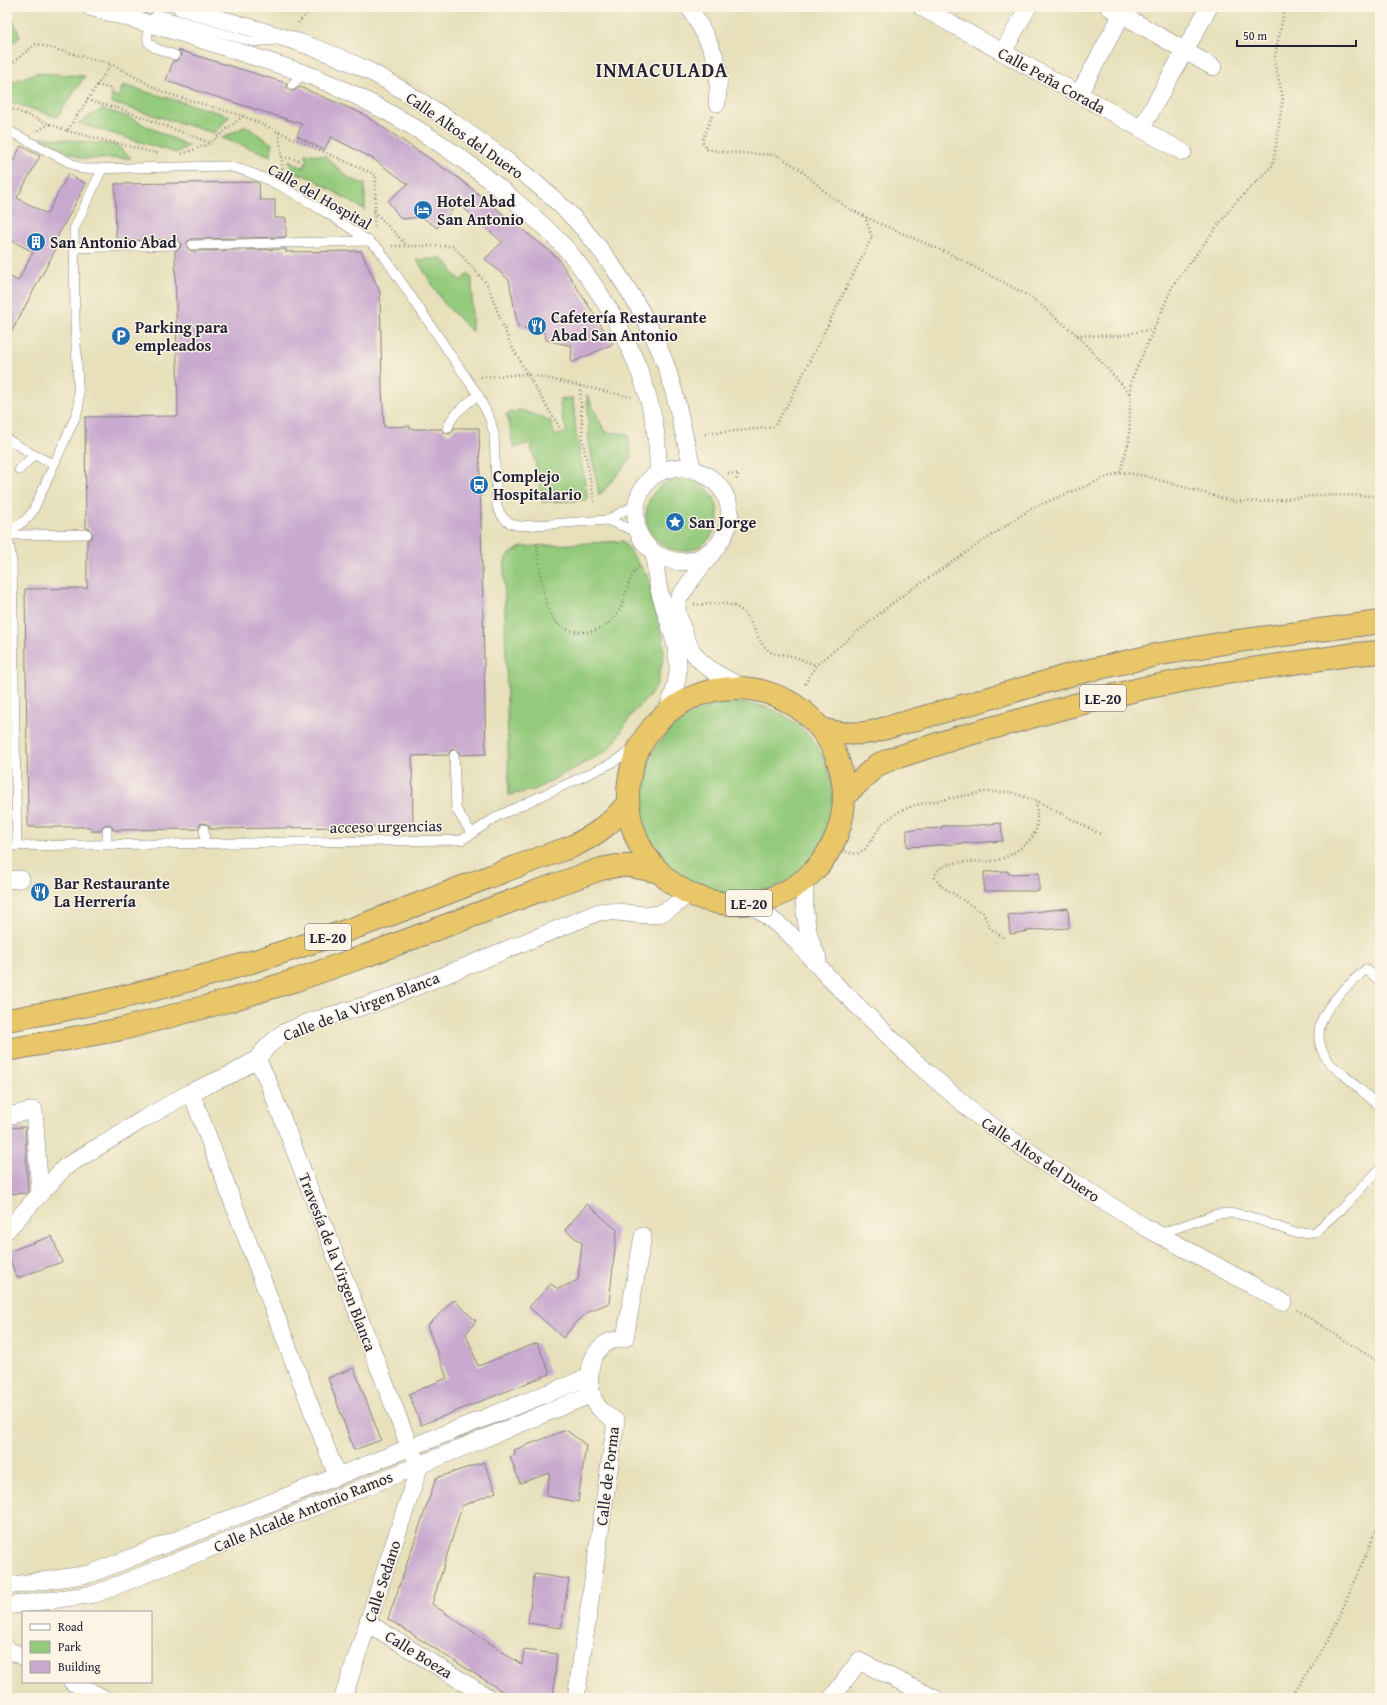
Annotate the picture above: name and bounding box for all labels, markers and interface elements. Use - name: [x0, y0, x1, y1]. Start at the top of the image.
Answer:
- scale bar: [1237, 22, 1356, 48]
- text: 50 m: [1243, 27, 1267, 44]
- street label: Calle Peña Corada: [994, 41, 1110, 120]
- district label: INMACULADA: [596, 55, 728, 84]
- street label: Calle Altos del Duero: [401, 85, 529, 185]
- street label: Calle del Hospital: [264, 157, 377, 236]
- place label: Hotel Abad San Antonio: [437, 189, 524, 231]
- hotel icon: Hotel Abad San Antonio: [412, 199, 434, 221]
- place label: San Antonio Abad: [50, 230, 177, 254]
- building icon: San Antonio Abad: [25, 231, 47, 253]
- place label: Cafetería Restaurante Abad San Antonio: [551, 305, 707, 347]
- place label: Parking para empleados: [135, 315, 229, 357]
- restaurant icon: Cafetería Restaurante Abad San Antonio: [526, 315, 548, 337]
- parking icon: Parking para empleados: [110, 325, 132, 347]
- place label: Complejo Hospitalario: [493, 464, 582, 506]
- bus stop icon: Complejo Hospitalario: [468, 474, 490, 496]
- place label: San Jorge: [689, 510, 756, 534]
- place icon: San Jorge: [664, 511, 686, 533]
- road number: LE-20: [1080, 685, 1126, 711]
- street label: acceso urgencias: [330, 813, 442, 839]
- place label: Bar Restaurante La Herrería: [54, 871, 170, 913]
- restaurant icon: Bar Restaurante La Herrería: [29, 881, 51, 903]
- road number: LE-20: [726, 890, 772, 916]
- road number: LE-20: [305, 924, 351, 950]
- street label: Calle de la Virgen Blanca: [279, 965, 443, 1047]
- street label: Calle Altos del Duero: [977, 1110, 1105, 1208]
- street label: Travesía de la Virgen Blanca: [293, 1169, 383, 1355]
- street label: Calle de Porma: [589, 1425, 625, 1527]
- street label: Calle Alcalde Antonio Ramos: [210, 1464, 396, 1558]
- street label: Calle Sedano: [357, 1537, 407, 1625]
- legend: [22, 1611, 152, 1683]
- text: Road: [58, 1618, 84, 1635]
- street label: Calle Boeza: [381, 1624, 458, 1684]
- text: Park: [58, 1638, 82, 1655]
- text: Building: [58, 1658, 101, 1675]

